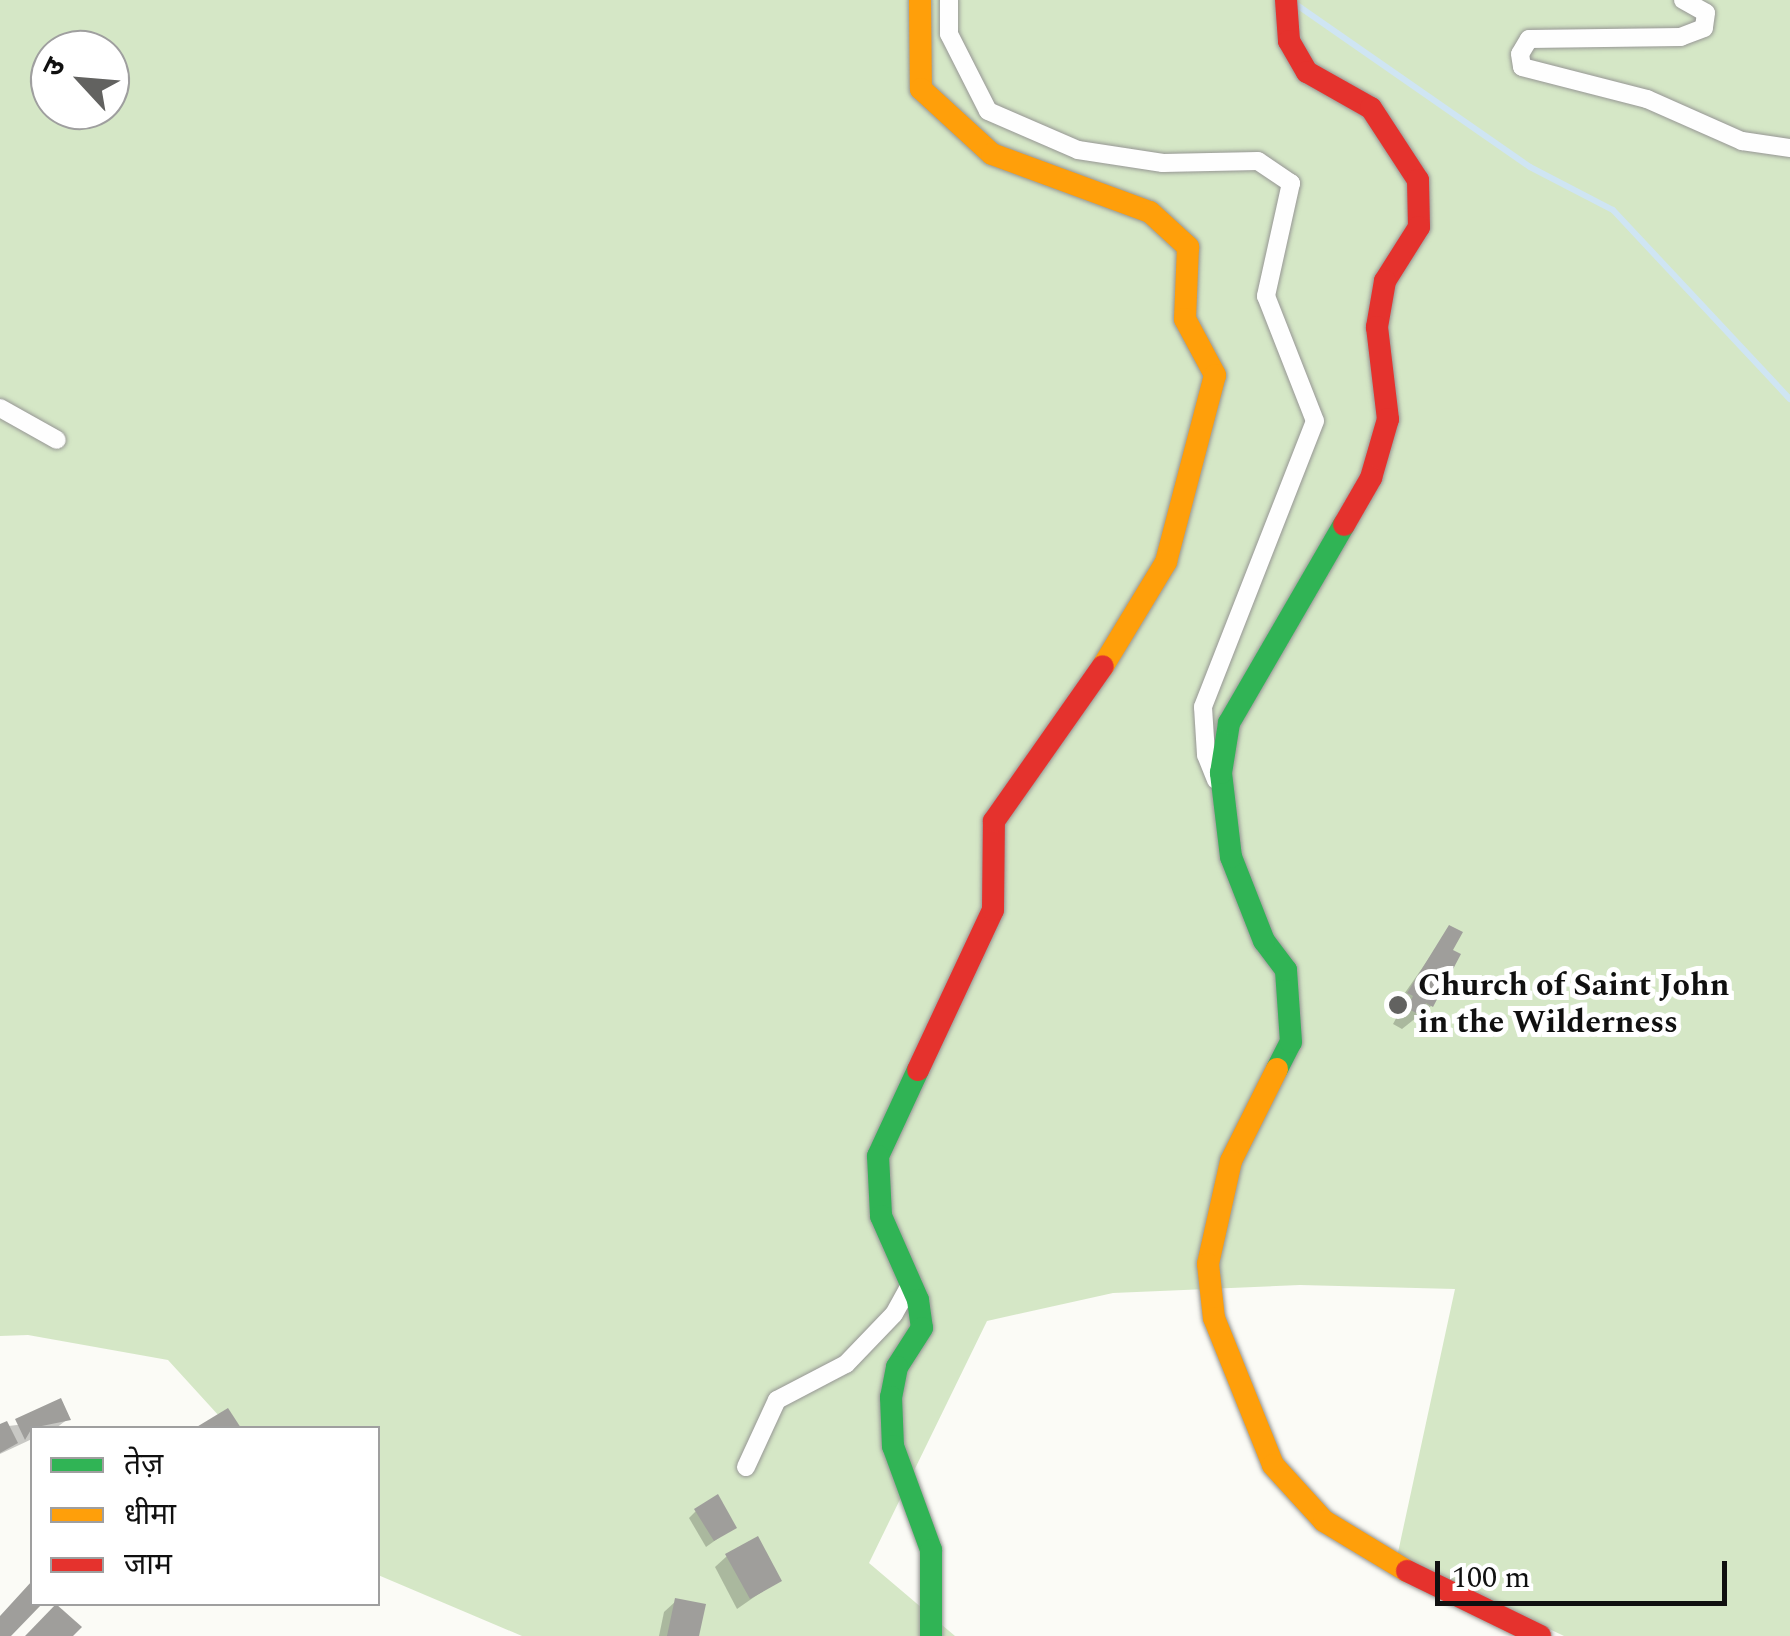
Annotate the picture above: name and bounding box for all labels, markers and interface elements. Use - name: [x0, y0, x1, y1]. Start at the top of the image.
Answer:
- north arrow: [30, 30, 130, 130]
- text: उ: [31, 51, 77, 84]
- place label: Church of Saint John in the Wilderness: [1418, 968, 1730, 1043]
- marker: Church of Saint John in the Wilderness: [1387, 994, 1409, 1016]
- legend: [30, 1426, 380, 1606]
- text: तेज़: [124, 1442, 163, 1488]
- text: धीमा: [124, 1492, 176, 1538]
- scale bar: [1440, 1541, 1732, 1603]
- text: जाम: [124, 1542, 172, 1588]
- text: 100 m: [1452, 1555, 1530, 1601]

